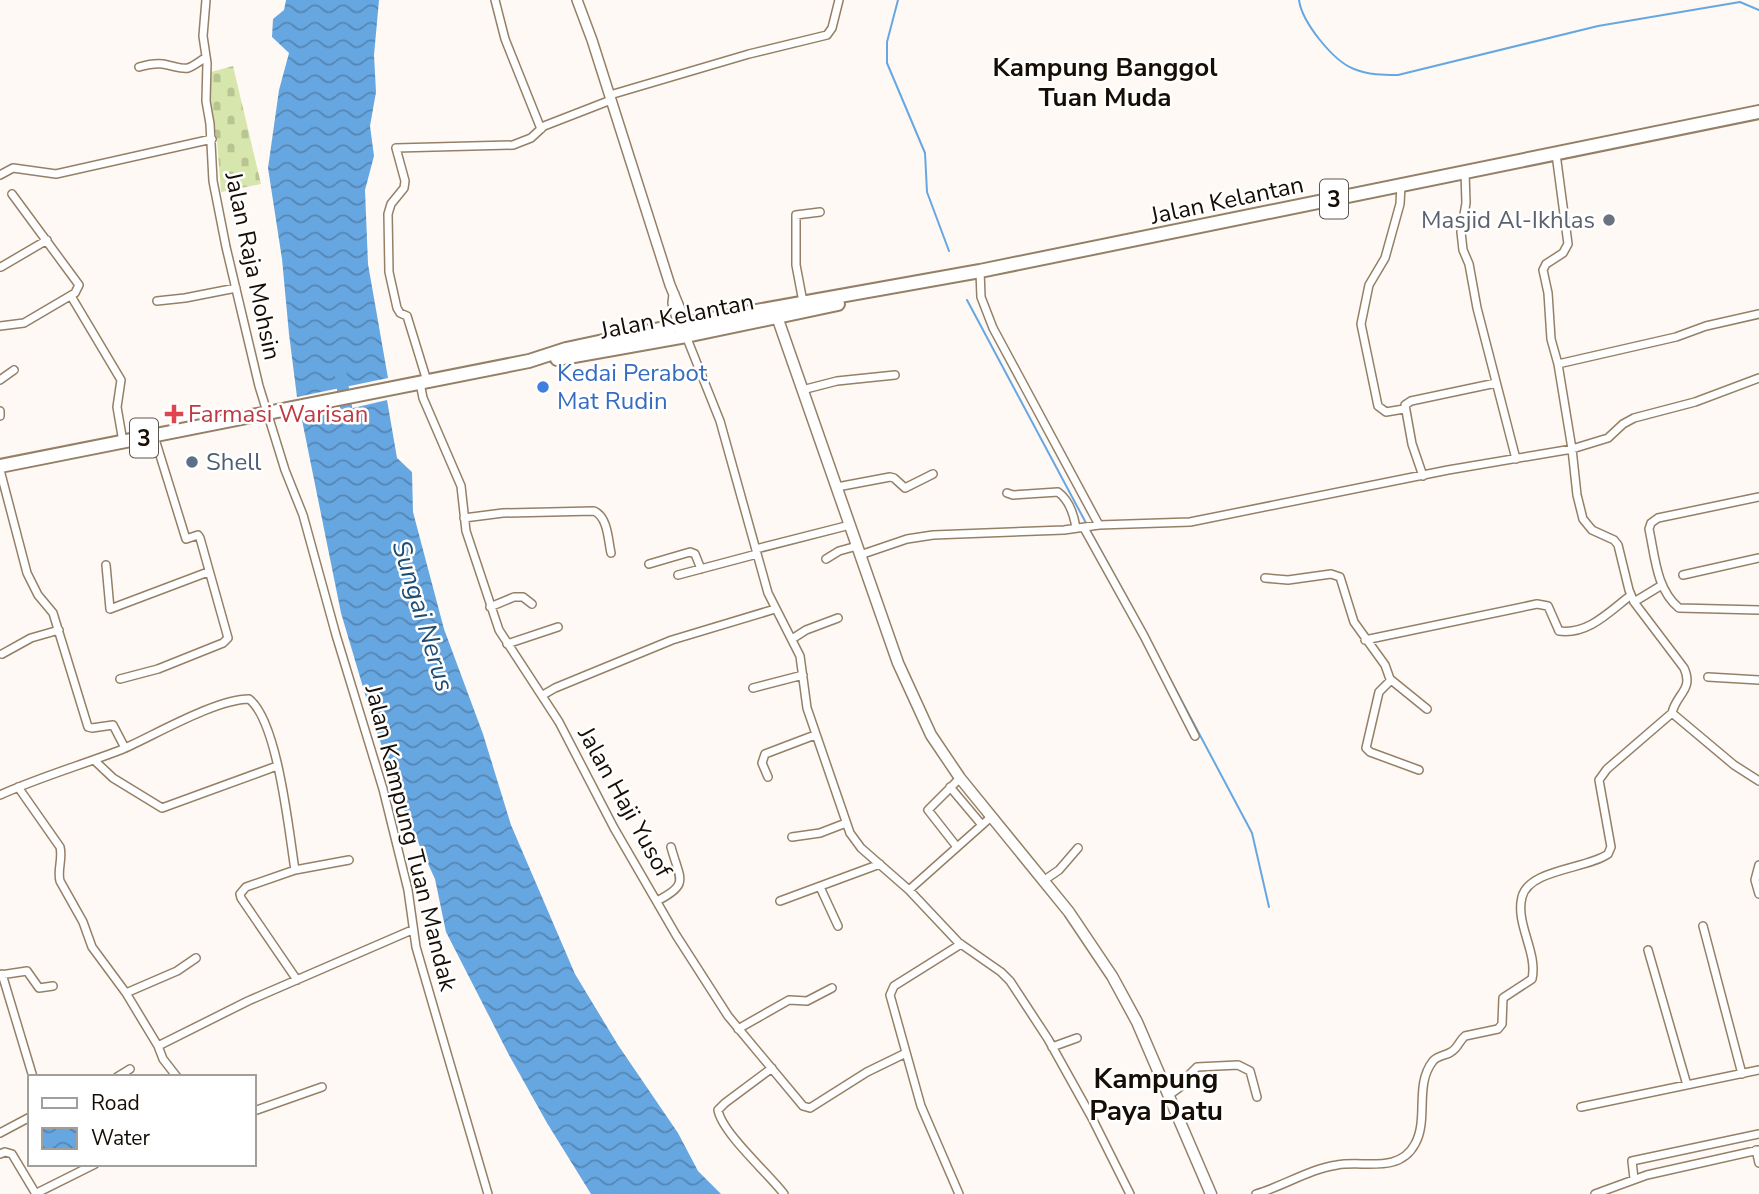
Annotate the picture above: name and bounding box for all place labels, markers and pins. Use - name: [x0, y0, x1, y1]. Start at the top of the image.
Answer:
- place label: Masjid Al-Ikhlas: [1421, 204, 1595, 236]
- marker: Masjid Al-Ikhlas: [1601, 212, 1617, 228]
- place label: Kedai Perabot Mat Rudin: [557, 357, 708, 417]
- marker: Kedai Perabot Mat Rudin: [535, 379, 551, 395]
- place label: Farmasi Warisan: [188, 398, 368, 430]
- marker: Farmasi Warisan: [166, 406, 182, 422]
- place label: Shell: [206, 446, 261, 478]
- marker: Shell: [184, 454, 200, 470]

